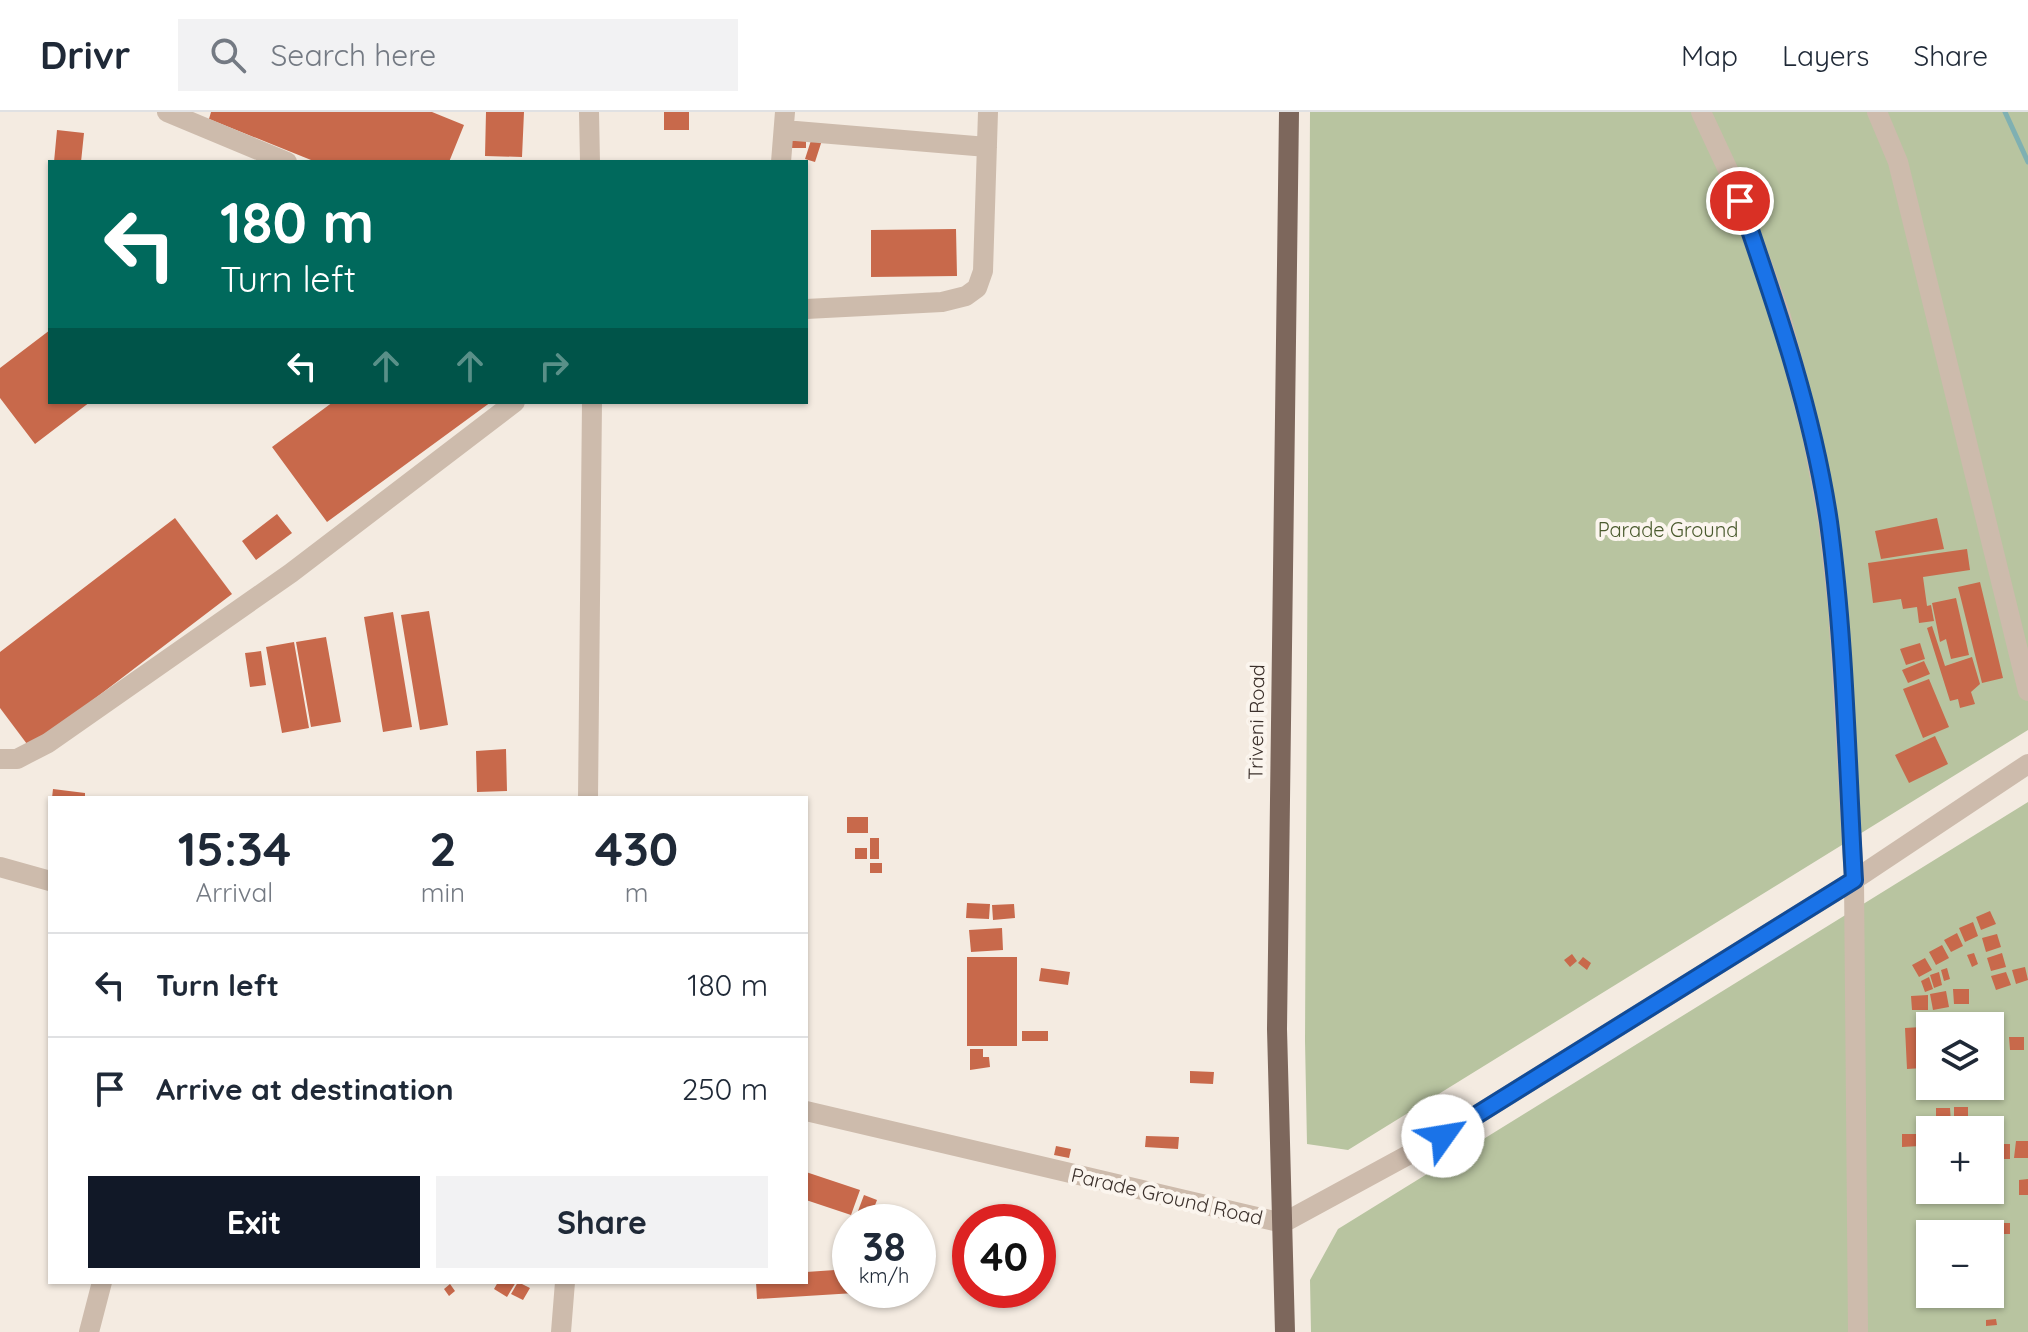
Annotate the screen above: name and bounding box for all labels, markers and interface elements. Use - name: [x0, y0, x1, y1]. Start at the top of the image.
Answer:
- search box: [178, 19, 738, 91]
- text: Drivr: [40, 31, 130, 79]
- icon: search: [206, 33, 250, 77]
- text: Search here: [270, 36, 436, 74]
- text: Map: [1681, 38, 1738, 73]
- text: Layers: [1782, 38, 1869, 73]
- text: Share: [1913, 38, 1988, 73]
- pin: [1706, 167, 1774, 235]
- icon: arrive: [1718, 179, 1762, 223]
- text: 180 m: [220, 187, 374, 257]
- icon: left: [88, 192, 192, 296]
- text: Turn left: [220, 256, 356, 301]
- icon: left: [280, 344, 324, 388]
- icon: ahead: [364, 344, 408, 388]
- icon: ahead: [448, 344, 492, 388]
- icon: right: [532, 344, 576, 388]
- park label: Parade Ground: [1598, 517, 1738, 542]
- street label: Triveni Road: [1242, 664, 1270, 780]
- text: 15:34: [178, 818, 291, 878]
- text: 2: [429, 818, 457, 878]
- text: 430: [595, 818, 678, 878]
- text: Arrival: [195, 876, 273, 909]
- text: min: [421, 876, 465, 909]
- text: m: [625, 876, 648, 909]
- icon: left: [88, 963, 132, 1007]
- text: Turn left: [156, 966, 279, 1004]
- text: 180 m: [687, 966, 768, 1004]
- map controls: [1916, 1012, 2004, 1308]
- button: layers: [1916, 1012, 2004, 1100]
- icon: arrive: [88, 1067, 132, 1111]
- text: Arrive at destination: [156, 1070, 454, 1108]
- text: 250 m: [682, 1070, 768, 1108]
- position arrow: [1401, 1094, 1485, 1178]
- button: +: [1916, 1116, 2004, 1204]
- street label: Parade Ground Road: [1069, 1162, 1265, 1230]
- button: Exit: [88, 1176, 420, 1268]
- button: Share: [436, 1176, 768, 1268]
- speed limit sign: 40: [952, 1204, 1056, 1308]
- button: −: [1916, 1220, 2004, 1308]
- text: 38: [862, 1221, 906, 1271]
- text: km/h: [859, 1263, 909, 1288]

